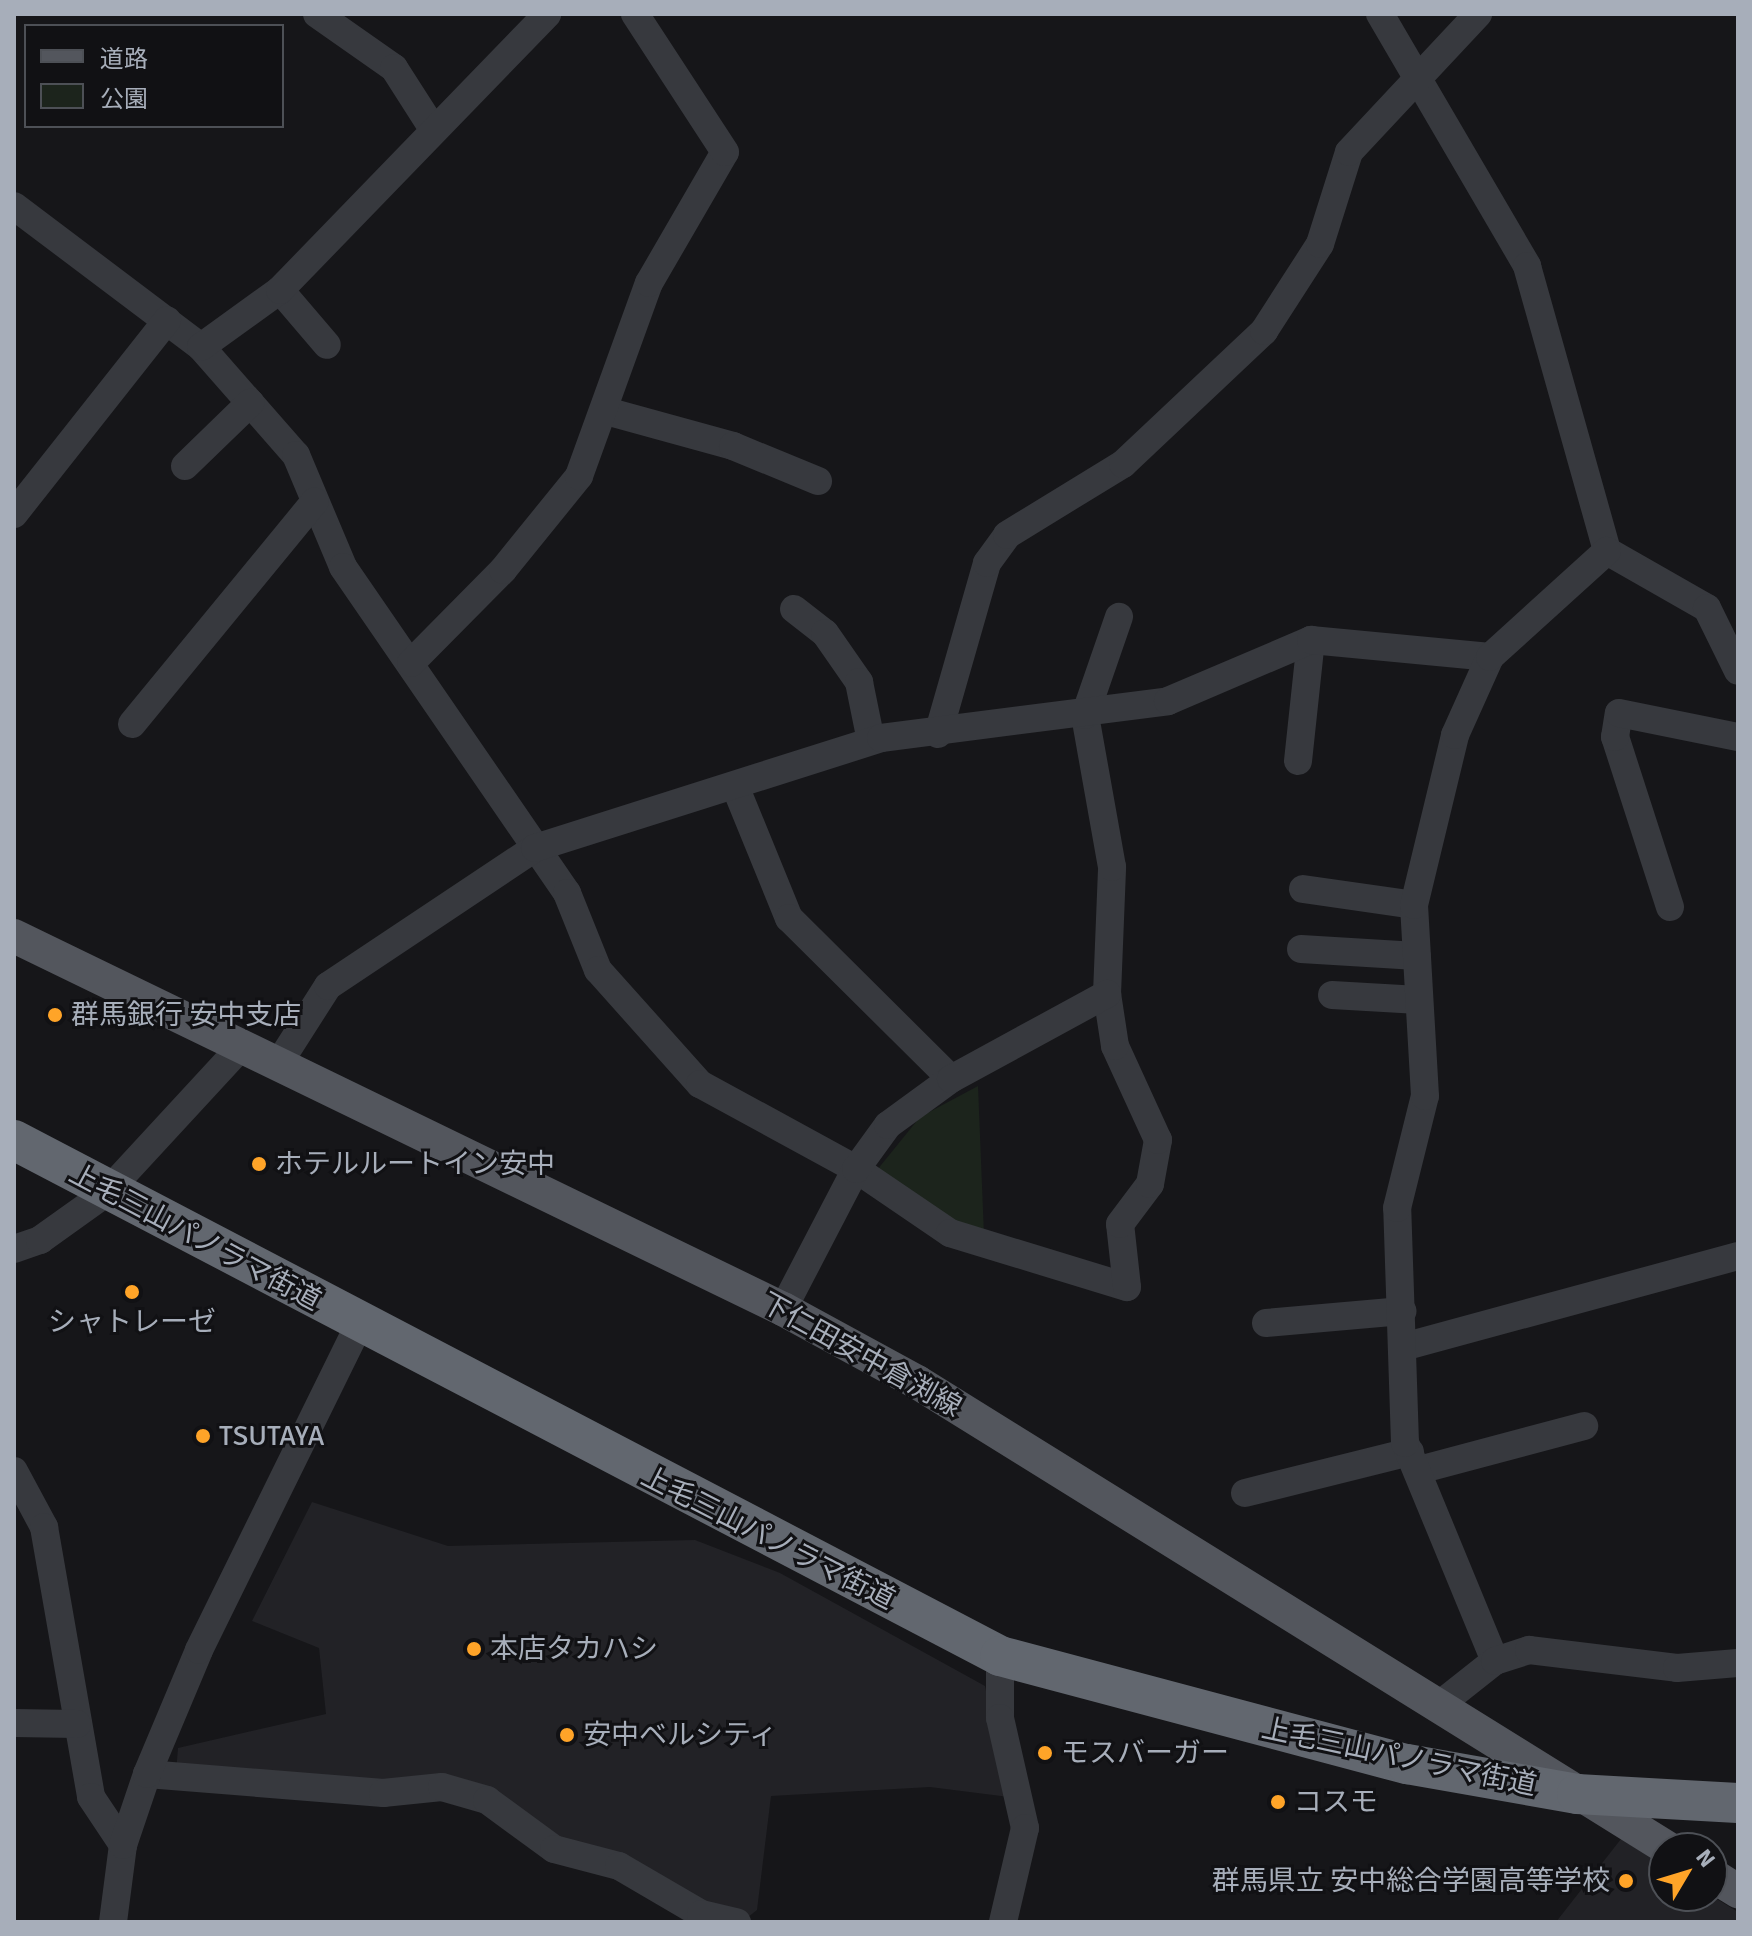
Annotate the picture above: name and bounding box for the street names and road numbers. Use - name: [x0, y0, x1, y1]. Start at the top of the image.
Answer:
- street label: 上毛三山パノラマ街道: [64, 1156, 326, 1318]
- street label: 下仁田安中倉渕線: [755, 1286, 967, 1424]
- street label: 上毛三山パノラマ街道: [636, 1459, 900, 1617]
- street label: 上毛三山パノラマ街道: [1259, 1711, 1539, 1803]

